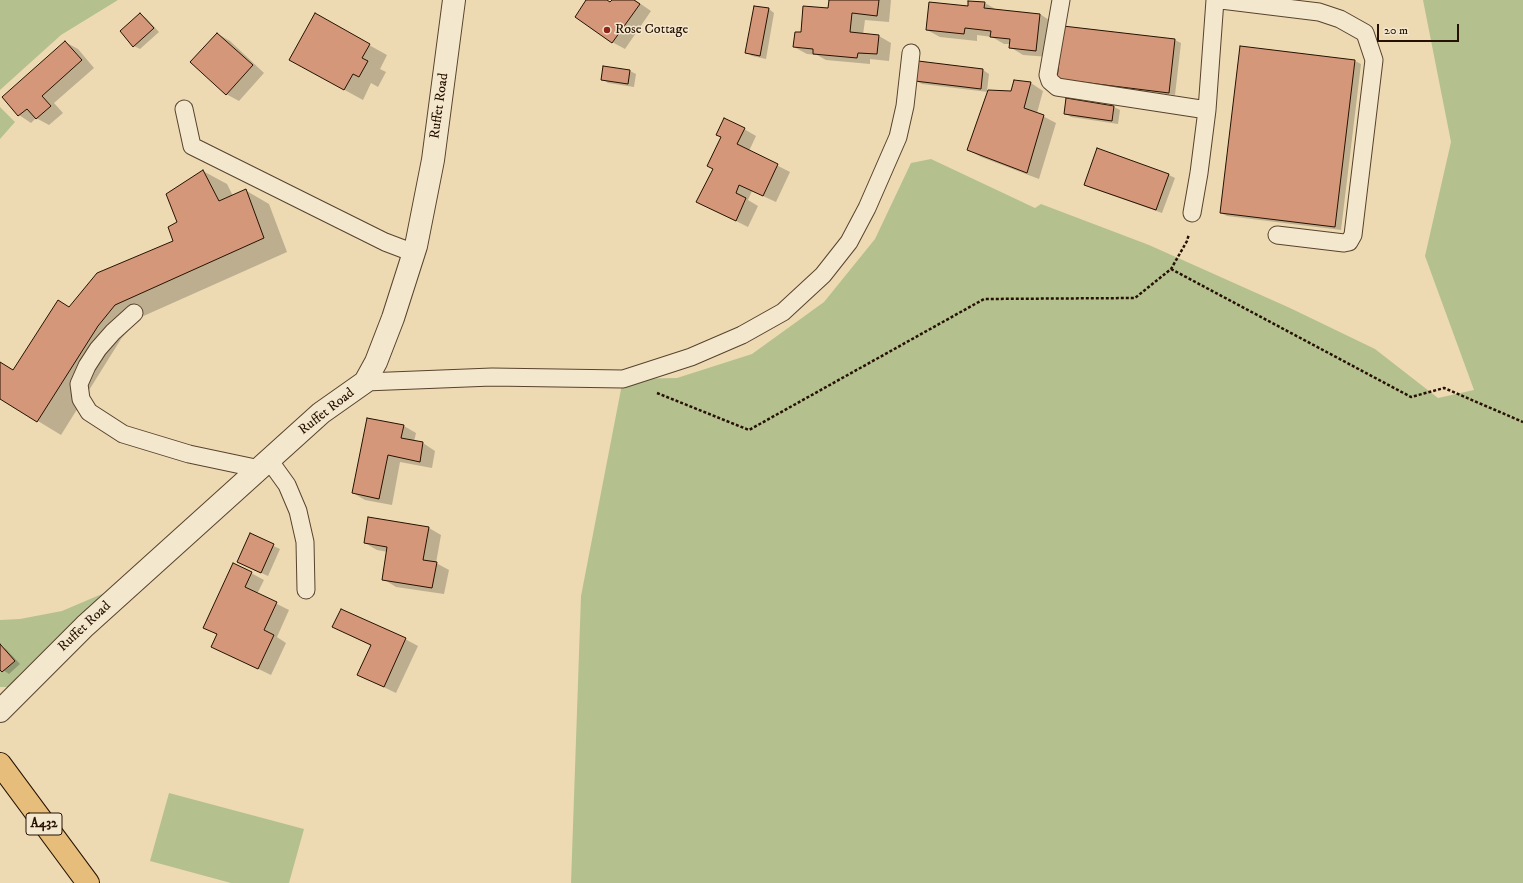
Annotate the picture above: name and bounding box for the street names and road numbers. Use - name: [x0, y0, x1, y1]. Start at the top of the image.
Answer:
- street label: Ruffet Road: [427, 72, 453, 140]
- street label: Ruffet Road: [296, 385, 358, 439]
- street label: Ruffet Road: [55, 598, 115, 656]
- road number: A432: [26, 813, 62, 835]

